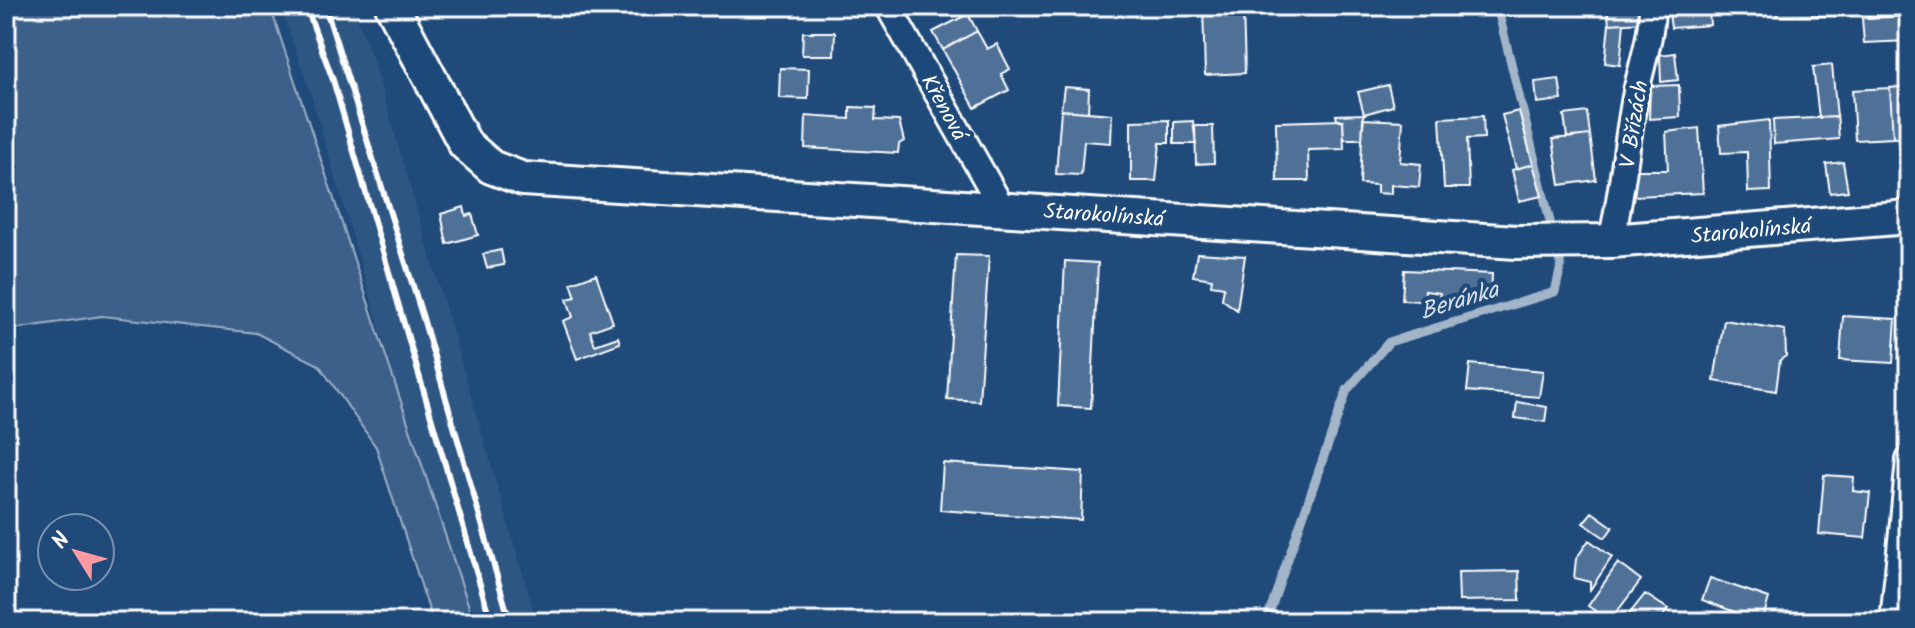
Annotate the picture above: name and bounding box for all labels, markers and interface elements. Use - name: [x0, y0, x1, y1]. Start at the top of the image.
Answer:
- street label: Křenová: [910, 69, 977, 150]
- street label: V Břízách: [1611, 78, 1660, 171]
- street label: Starokolínská: [1043, 195, 1168, 238]
- street label: Starokolínská: [1690, 210, 1815, 255]
- water label: Beránka: [1415, 270, 1505, 332]
- north arrow: [36, 512, 116, 592]
- text: N: [44, 525, 80, 558]

